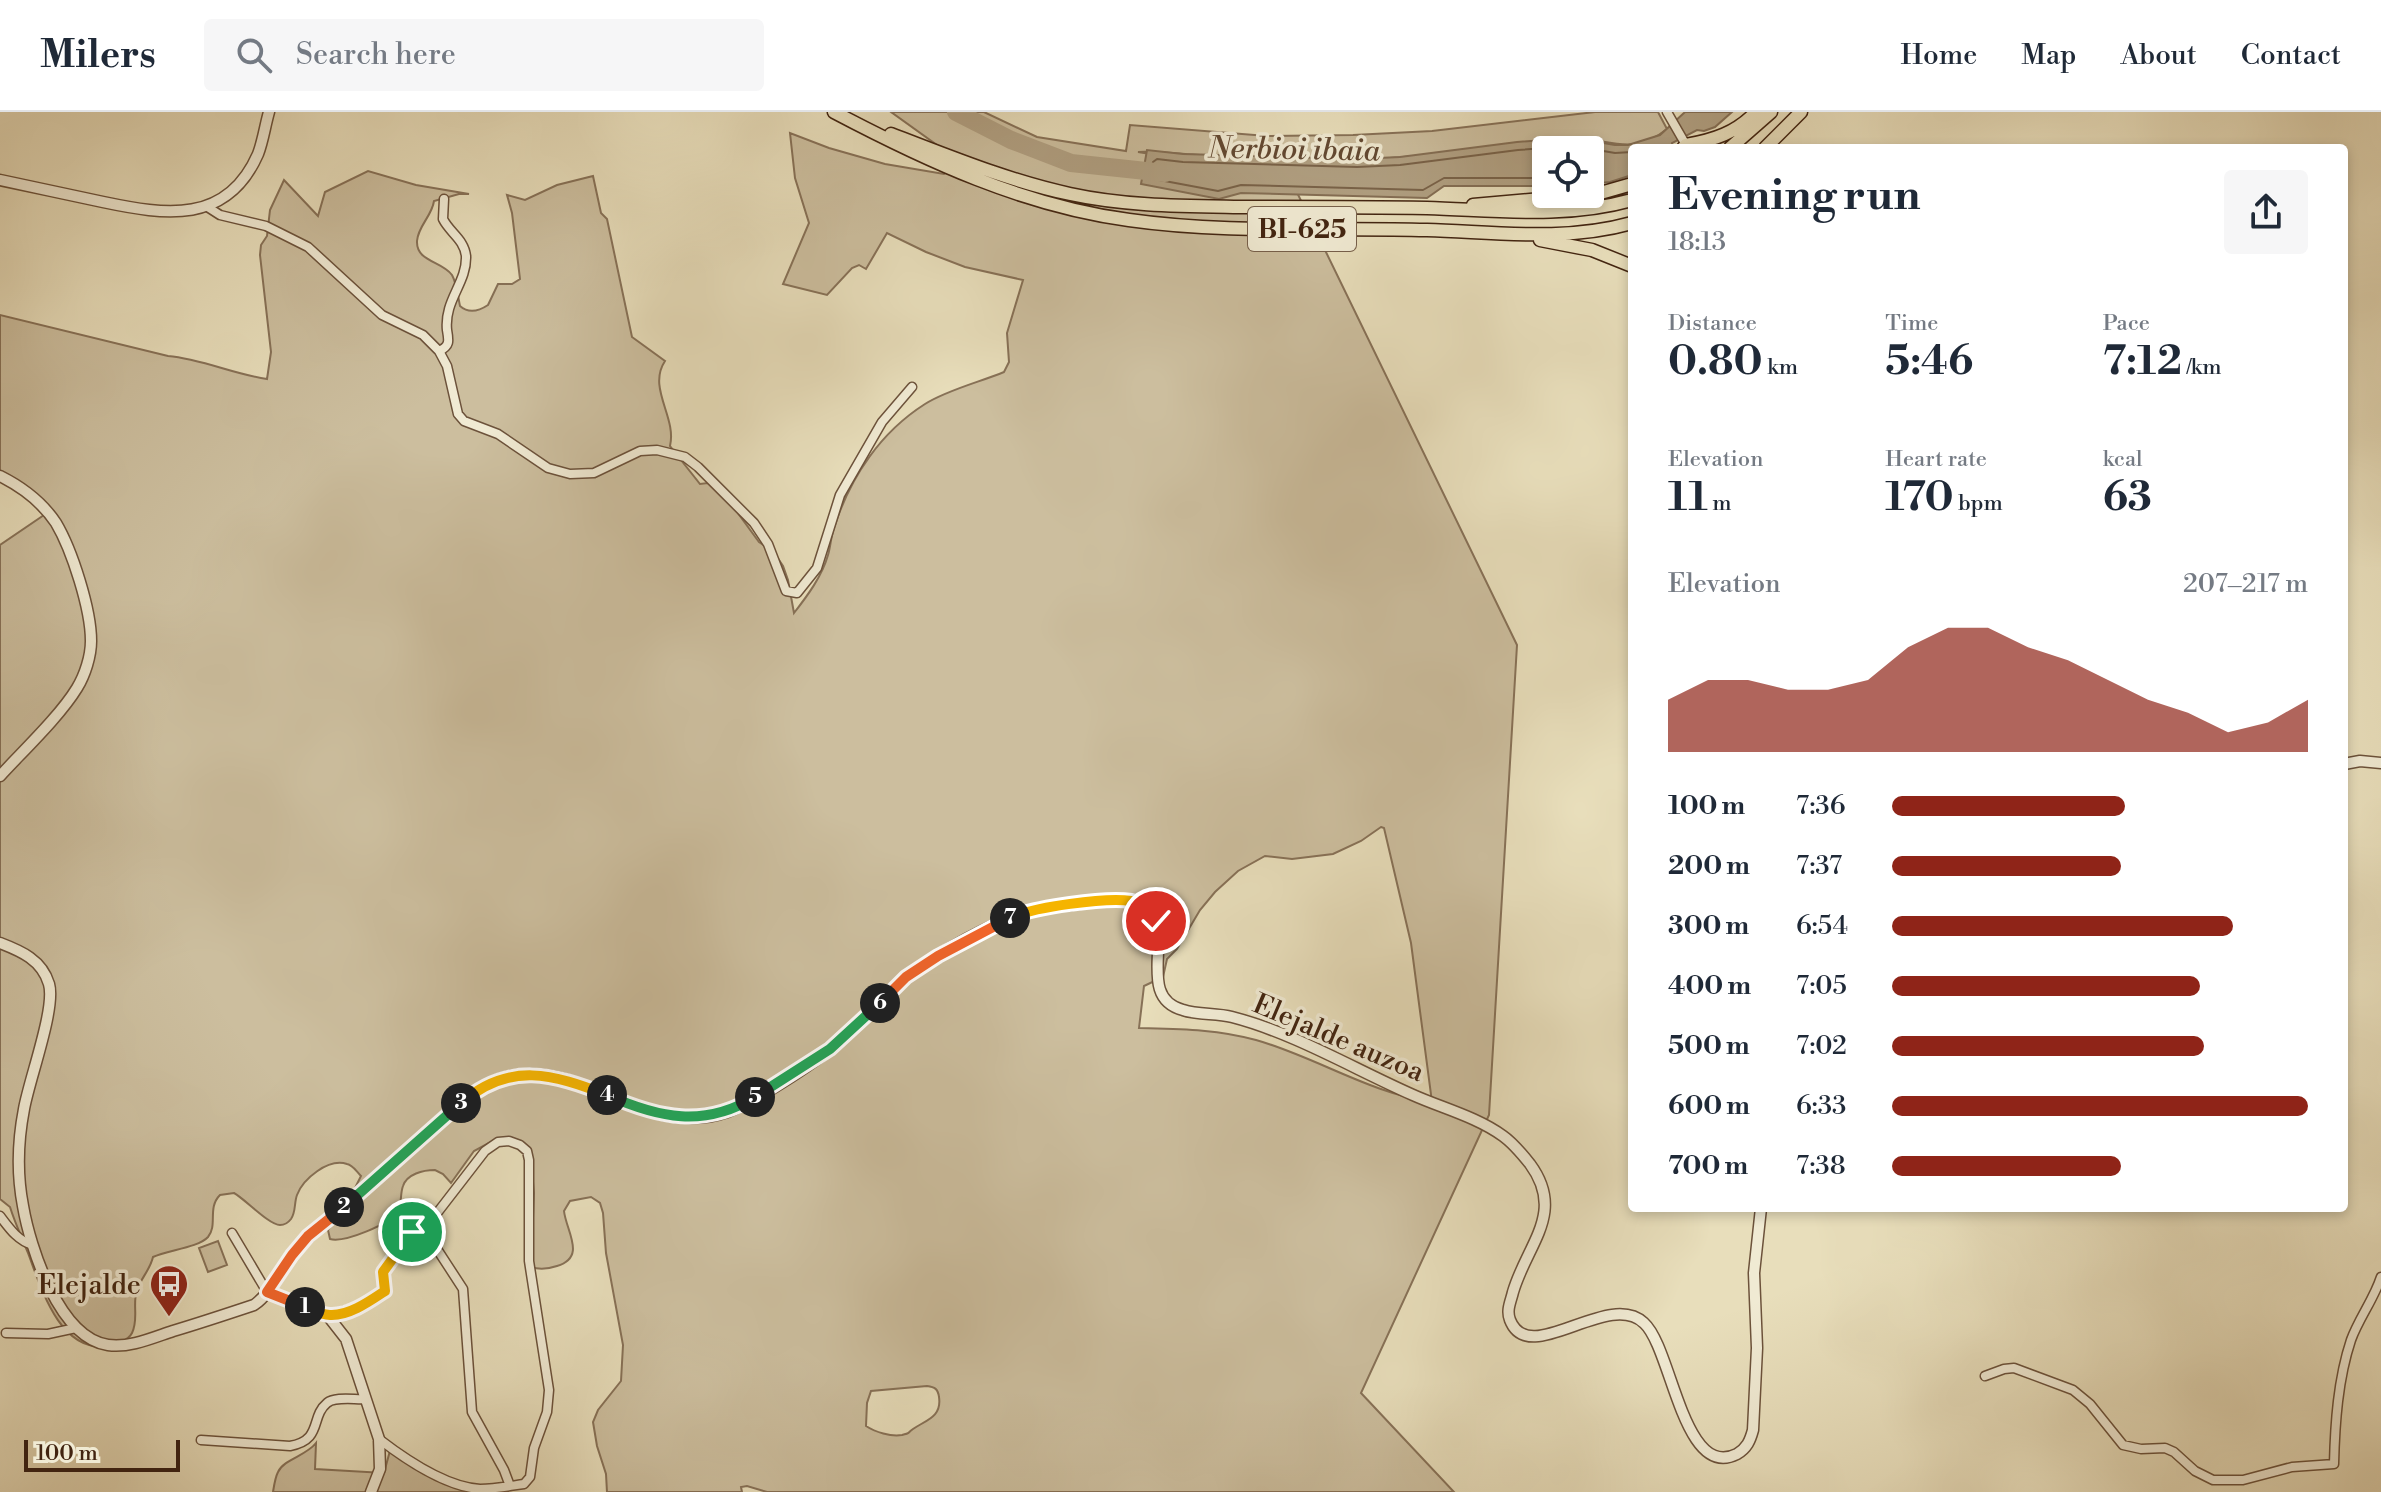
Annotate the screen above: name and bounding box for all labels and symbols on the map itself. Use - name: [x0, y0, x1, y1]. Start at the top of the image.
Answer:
- water label: Nerbioi ibaia: [1207, 129, 1381, 171]
- road number: BI-625: [1248, 207, 1356, 251]
- pin: [1122, 887, 1190, 955]
- pin: 7: [990, 898, 1030, 938]
- pin: 6: [860, 983, 900, 1023]
- street label: Elejalde auzoa: [1247, 987, 1430, 1091]
- pin: 4: [587, 1075, 627, 1115]
- pin: 5: [735, 1077, 775, 1117]
- pin: 3: [441, 1083, 481, 1123]
- pin: 2: [324, 1187, 364, 1227]
- pin: [378, 1198, 446, 1266]
- bus stop icon: Elejalde: [148, 1263, 190, 1318]
- place label: Elejalde: [37, 1268, 141, 1303]
- pin: 1: [285, 1287, 325, 1327]
- scale bar: [24, 1436, 180, 1472]

